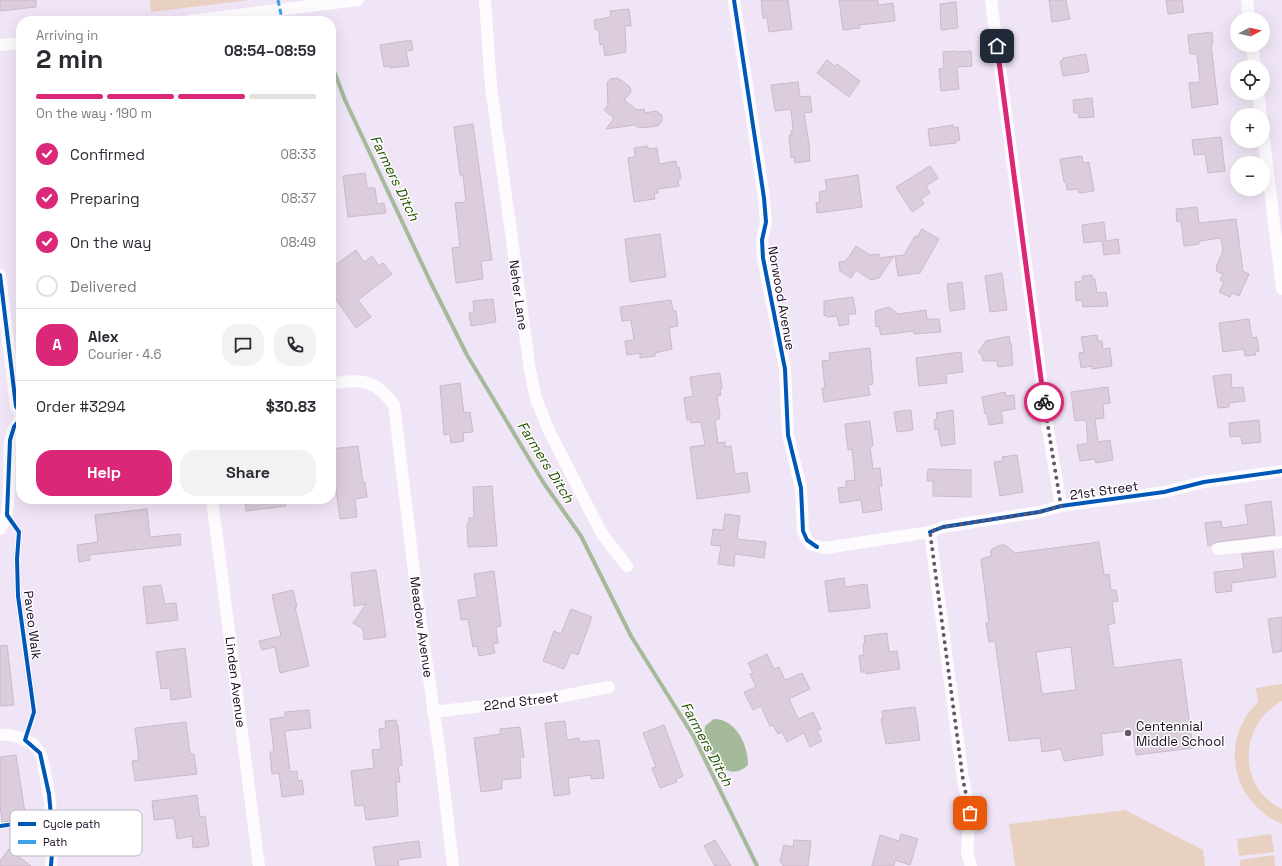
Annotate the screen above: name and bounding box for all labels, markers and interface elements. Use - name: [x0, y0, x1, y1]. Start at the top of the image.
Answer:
- north arrow: [1230, 12, 1270, 52]
- map controls: [1230, 12, 1270, 196]
- text: Arriving in: [36, 27, 98, 44]
- pin: [980, 29, 1014, 63]
- icon: home: [986, 35, 1008, 57]
- text: 08:54–08:59: [224, 41, 316, 60]
- text: 2 min: [36, 42, 103, 76]
- button: locate: [1230, 60, 1270, 100]
- text: On the way · 190 m: [36, 105, 152, 122]
- button: +: [1230, 108, 1270, 148]
- water label: Farmers Ditch: [367, 132, 424, 224]
- icon: check: [36, 143, 58, 165]
- text: Confirmed: [70, 145, 145, 164]
- text: 08:33: [281, 146, 316, 163]
- button: −: [1230, 156, 1270, 196]
- icon: check: [36, 187, 58, 209]
- text: Preparing: [70, 189, 140, 208]
- text: 08:37: [281, 190, 316, 207]
- icon: check: [36, 231, 58, 253]
- text: On the way: [70, 233, 151, 252]
- text: 08:49: [280, 234, 316, 251]
- street label: Norwood Avenue: [764, 245, 799, 351]
- street label: Neher Lane: [505, 259, 532, 331]
- text: Delivered: [70, 277, 137, 296]
- button: chat: [222, 324, 264, 366]
- button: phone: [274, 324, 316, 366]
- text: Alex: [88, 327, 119, 346]
- text: A: [52, 335, 62, 354]
- text: Courier · 4.6: [88, 346, 161, 363]
- courier: [1024, 382, 1064, 422]
- icon: bike: [1033, 391, 1055, 413]
- text: Order #3294: [36, 397, 126, 416]
- text: $30.83: [266, 397, 316, 416]
- water label: Farmers Ditch: [514, 418, 579, 507]
- button: Help: [36, 450, 172, 496]
- button: Share: [180, 450, 316, 496]
- street label: 21st Street: [1069, 477, 1139, 504]
- street label: Meadow Avenue: [406, 575, 437, 679]
- street label: Paveo Walk: [20, 590, 45, 661]
- street label: Linden Avenue: [221, 636, 250, 728]
- street label: 22nd Street: [483, 688, 559, 715]
- water label: Farmers Ditch: [677, 699, 737, 790]
- place label: Centennial Middle School: [1136, 718, 1224, 750]
- marker: Centennial Middle School: [1123, 728, 1133, 738]
- pin: [953, 796, 987, 830]
- icon: bag: [959, 802, 981, 824]
- legend: [10, 810, 142, 856]
- text: Cycle path: [43, 817, 100, 831]
- text: Path: [43, 835, 67, 849]

